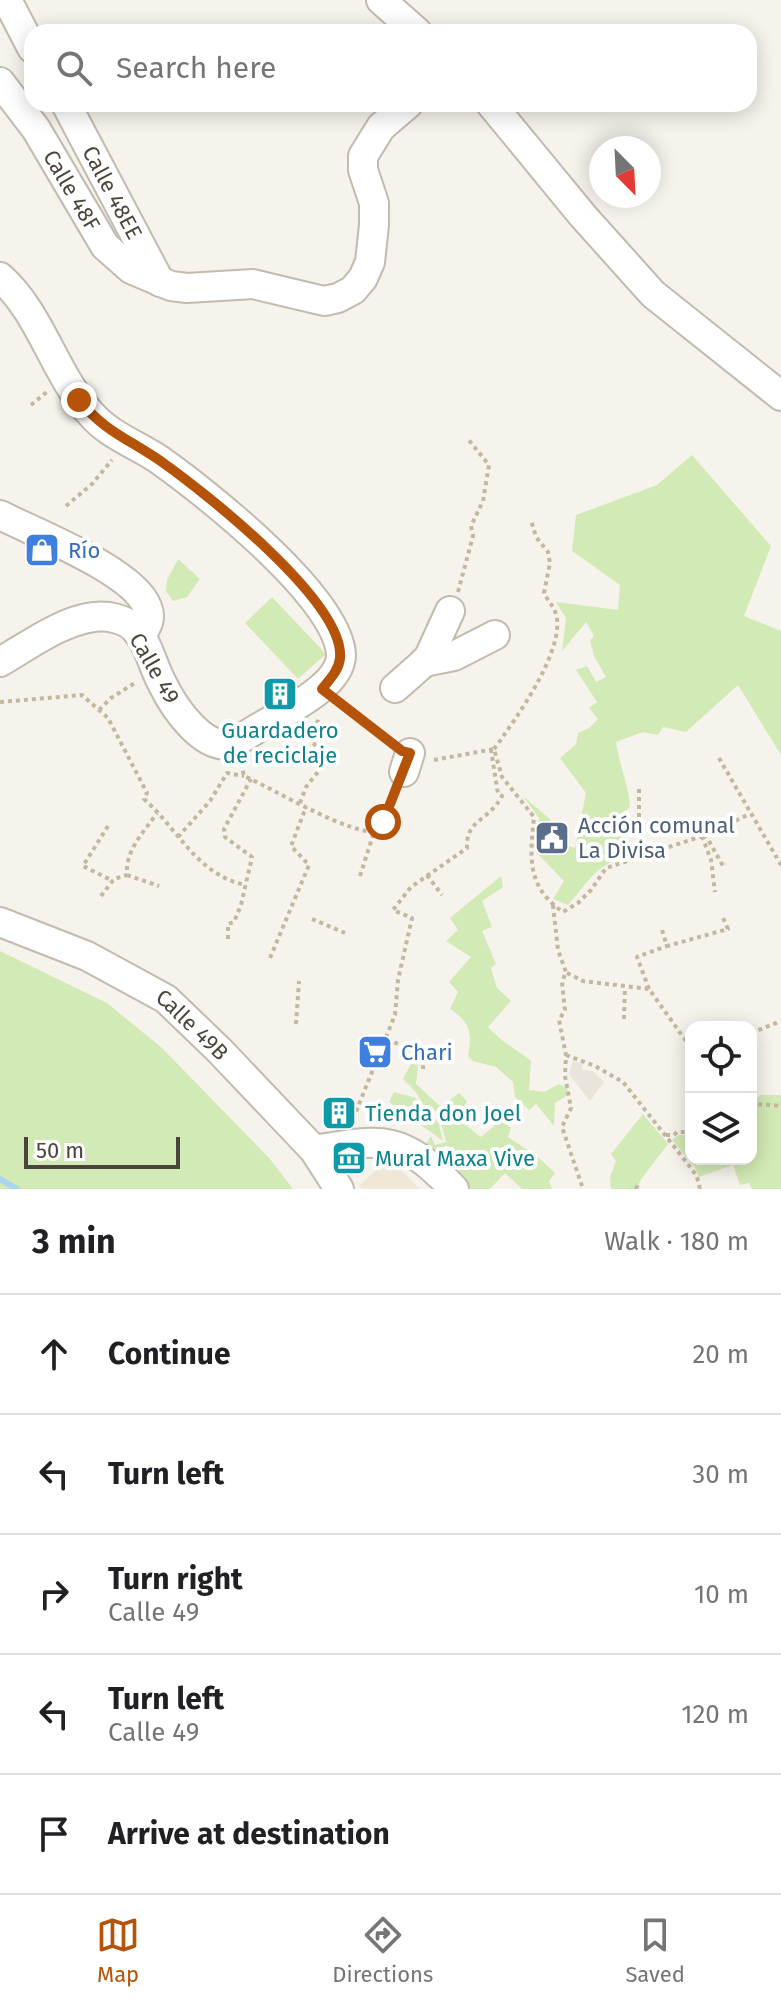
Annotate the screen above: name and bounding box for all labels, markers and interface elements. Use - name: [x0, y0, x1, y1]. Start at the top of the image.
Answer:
- search box: [24, 24, 757, 112]
- icon: search: [52, 46, 96, 90]
- text: Search here: [116, 50, 276, 86]
- north arrow: [589, 136, 661, 208]
- street label: Calle 48EE: [77, 141, 148, 244]
- street label: Calle 48F: [37, 145, 106, 236]
- route end: [61, 382, 97, 418]
- shop icon: Río: [23, 531, 61, 569]
- place label: Río: [68, 537, 100, 564]
- street label: Calle 49: [124, 628, 186, 708]
- building icon: Guardadero de reciclaje: [261, 675, 299, 713]
- place label: Guardadero de reciclaje: [221, 717, 339, 769]
- route start: [365, 804, 401, 840]
- place label: Acción comunal La Divisa: [578, 812, 735, 864]
- public building icon: Acción comunal La Divisa: [533, 819, 571, 857]
- street label: Calle 49B: [152, 983, 234, 1066]
- map controls: [685, 1021, 757, 1165]
- button: locate: [685, 1021, 757, 1093]
- supermarket icon: Chari: [356, 1033, 394, 1071]
- place label: Chari: [401, 1039, 453, 1066]
- button: layers: [685, 1093, 757, 1165]
- building icon: Tienda don Joel: [320, 1094, 358, 1132]
- place label: Tienda don Joel: [365, 1100, 521, 1127]
- scale bar: [24, 1133, 180, 1169]
- text: 50 m: [36, 1137, 84, 1164]
- museum icon: Mural Maxa Vive: [330, 1139, 368, 1177]
- place label: Mural Maxa Vive: [375, 1145, 535, 1172]
- text: 3 min: [32, 1221, 116, 1262]
- text: Walk · 180 m: [604, 1226, 749, 1257]
- icon: ahead: [32, 1332, 76, 1376]
- text: Continue: [108, 1336, 231, 1372]
- text: 20 m: [692, 1339, 749, 1370]
- icon: left: [32, 1452, 76, 1496]
- text: Turn left: [108, 1456, 224, 1492]
- text: 30 m: [692, 1459, 749, 1490]
- text: Turn right: [108, 1561, 243, 1597]
- icon: right: [32, 1572, 76, 1616]
- text: 10 m: [694, 1579, 749, 1610]
- text: Calle 49: [108, 1597, 199, 1628]
- text: Turn left: [108, 1681, 224, 1717]
- icon: left: [32, 1692, 76, 1736]
- text: 120 m: [681, 1699, 749, 1730]
- text: Calle 49: [108, 1717, 199, 1748]
- icon: arrive: [32, 1812, 76, 1856]
- text: Arrive at destination: [108, 1816, 390, 1852]
- tab: Map: [96, 1913, 140, 1988]
- tab: Directions: [332, 1913, 433, 1988]
- tab: Saved: [625, 1913, 685, 1988]

